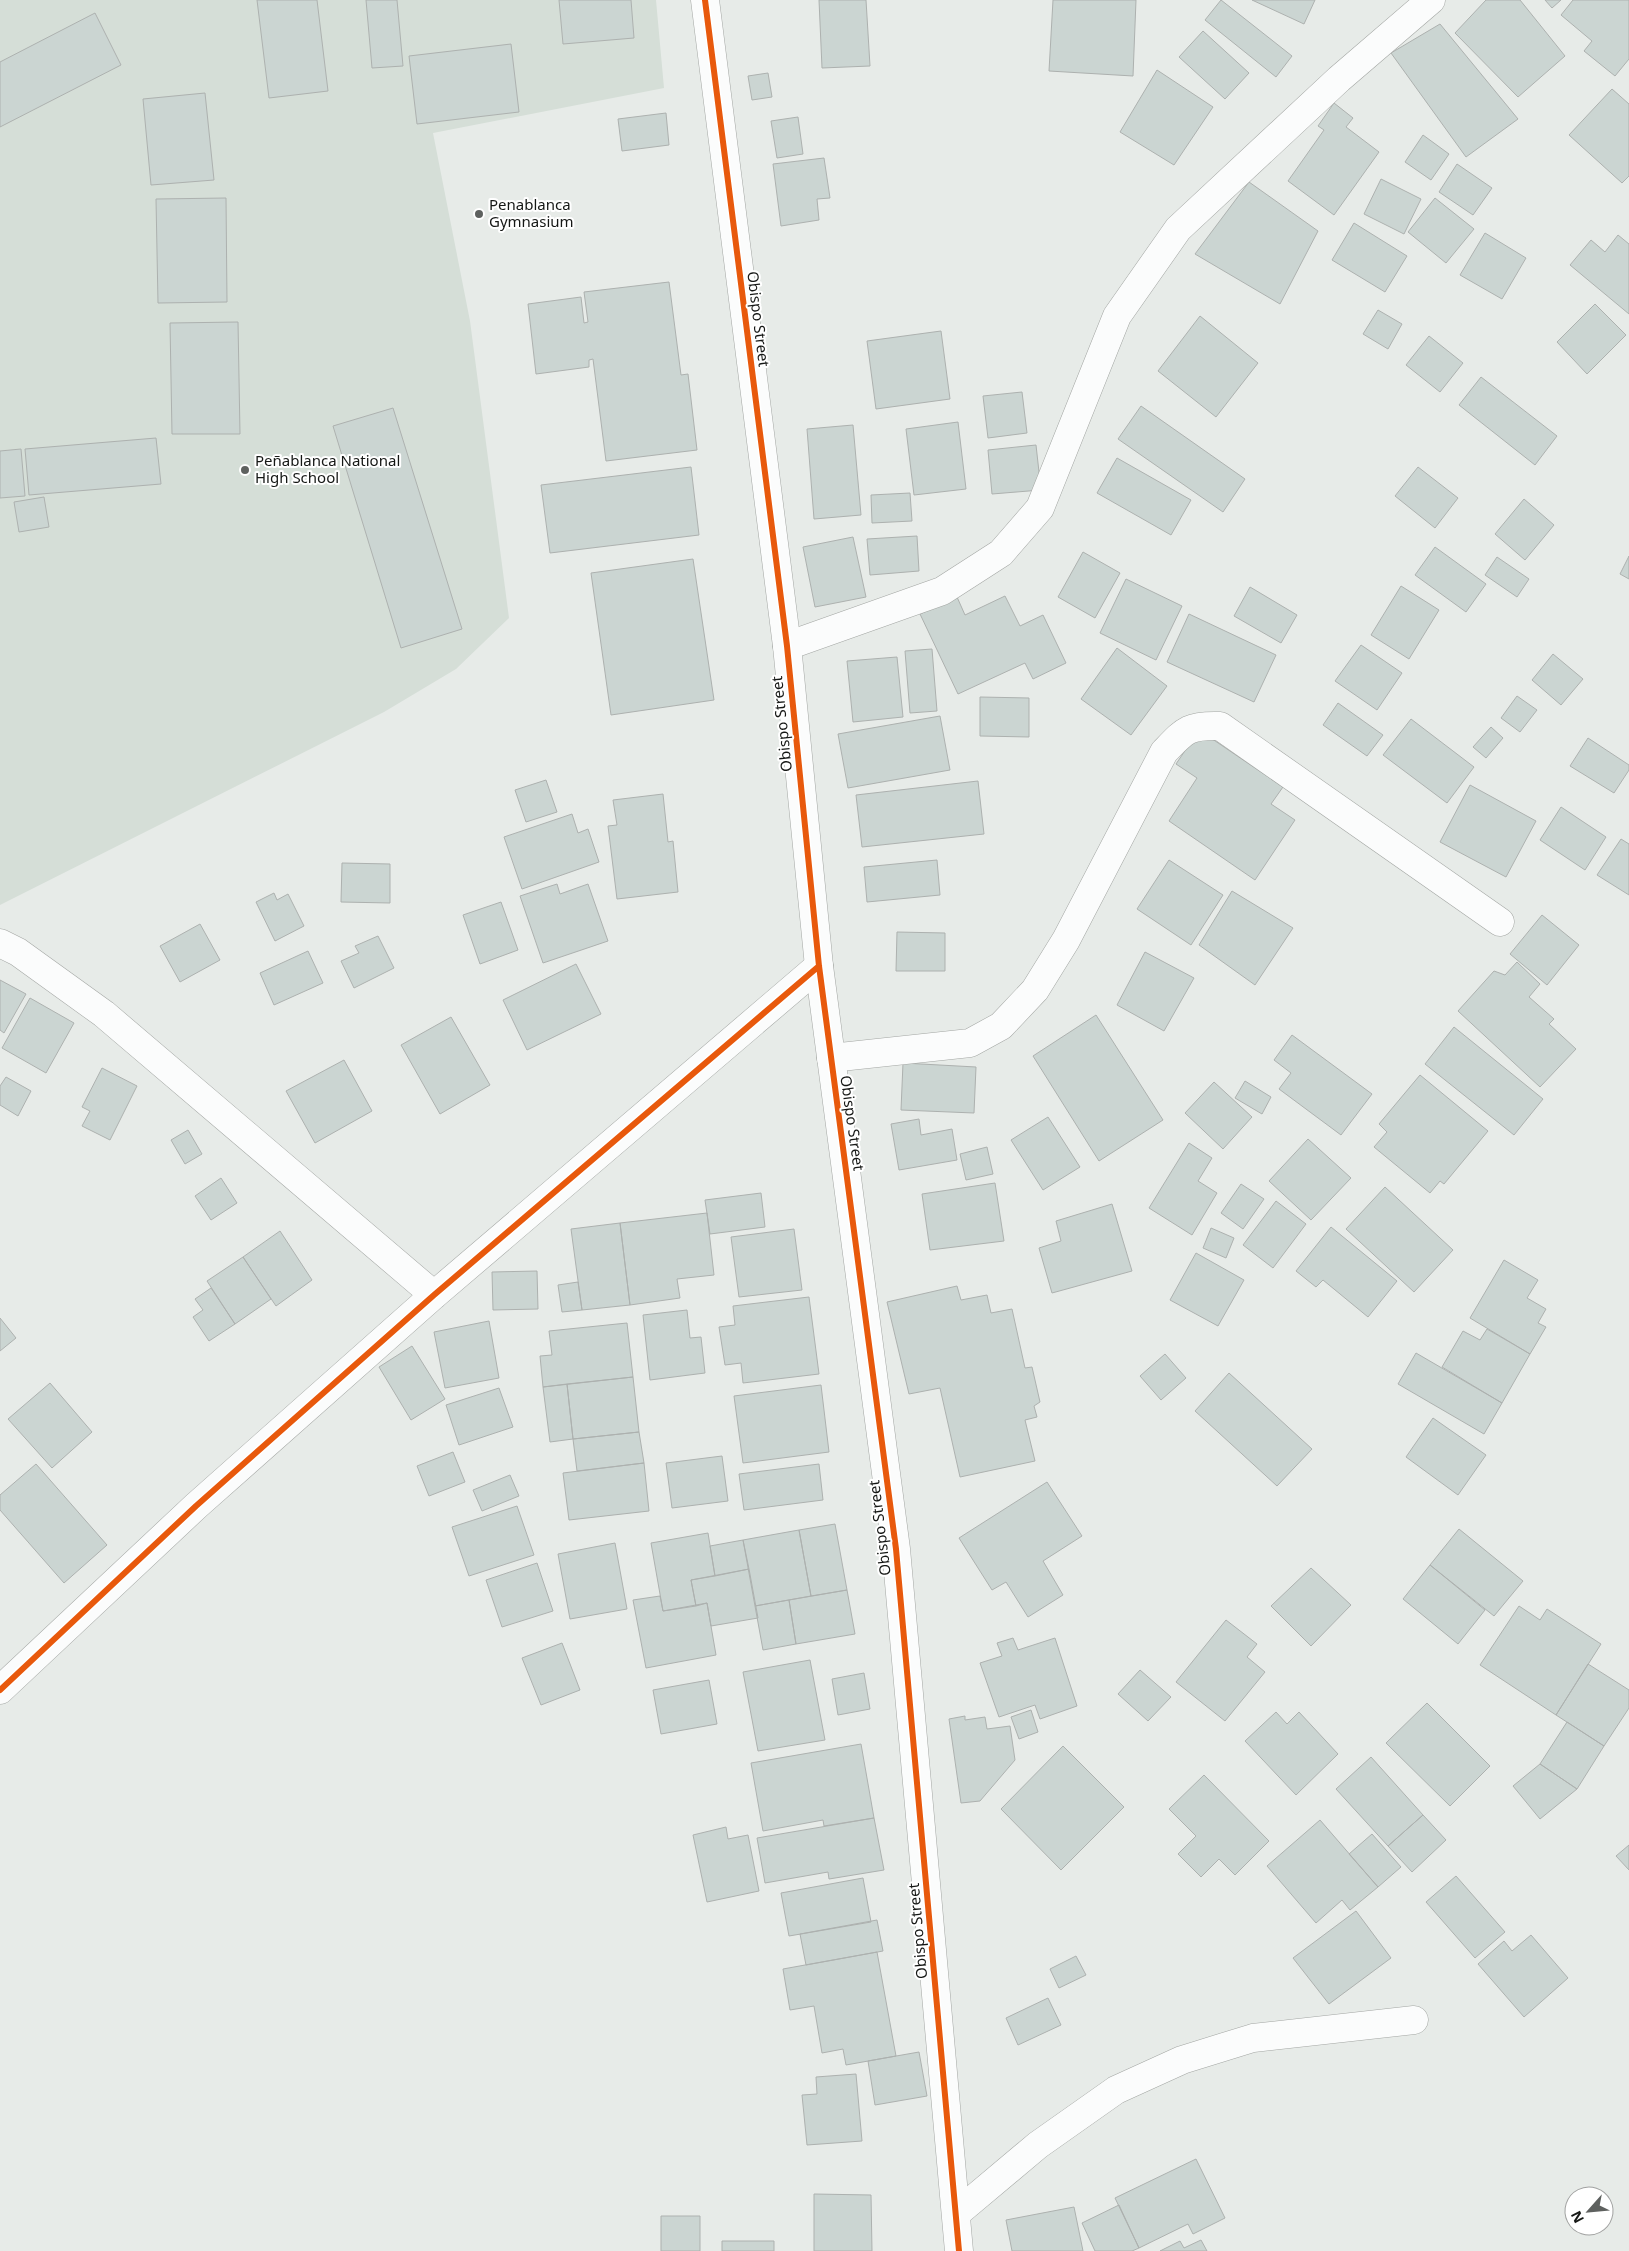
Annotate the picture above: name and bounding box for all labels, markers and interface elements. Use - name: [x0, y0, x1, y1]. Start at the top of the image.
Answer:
- place label: Penablanca Gymnasium: [489, 194, 574, 231]
- marker: Penablanca Gymnasium: [473, 208, 485, 220]
- street label: Obispo Street: [743, 270, 775, 368]
- place label: Peñablanca National High School: [255, 450, 400, 487]
- marker: Peñablanca National High School: [239, 464, 251, 476]
- street label: Obispo Street: [766, 675, 796, 773]
- street label: Obispo Street: [836, 1074, 870, 1172]
- street label: Obispo Street: [863, 1479, 895, 1577]
- street label: Obispo Street: [903, 1882, 931, 1980]
- north arrow: [1564, 2186, 1614, 2236]
- text: N: [1566, 2208, 1588, 2227]

